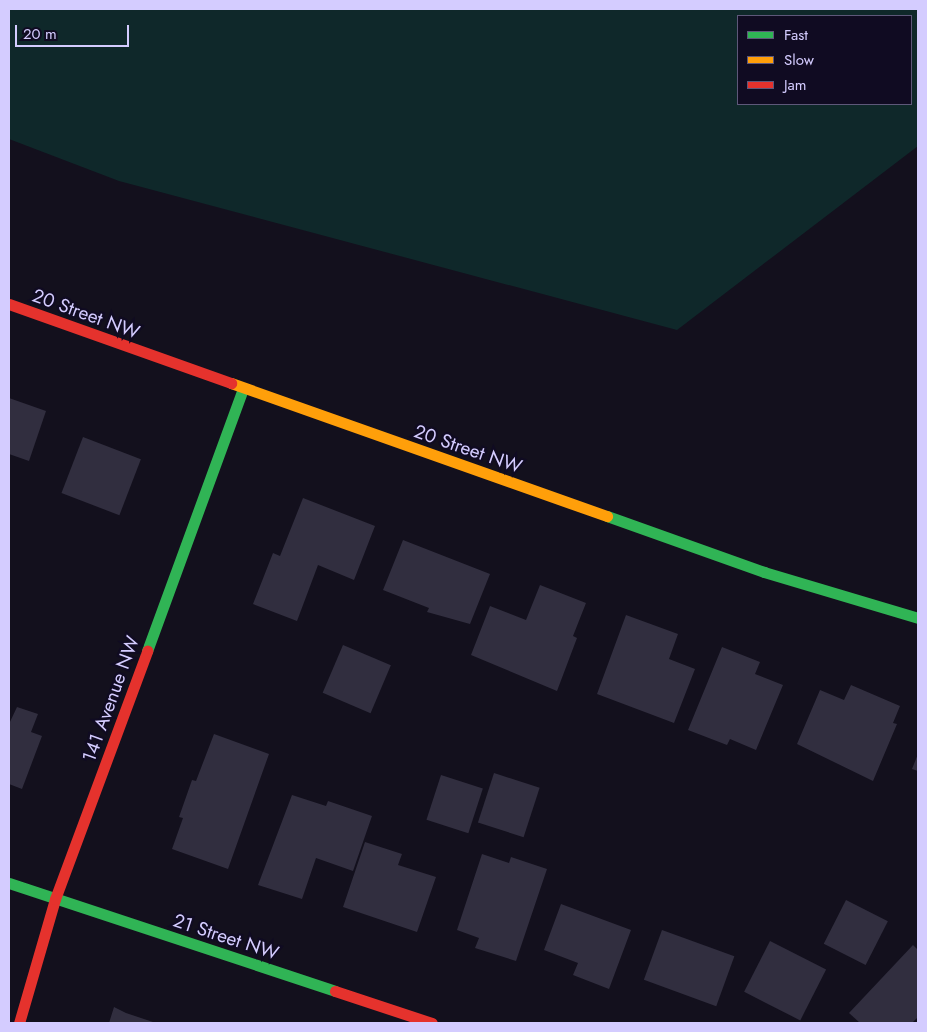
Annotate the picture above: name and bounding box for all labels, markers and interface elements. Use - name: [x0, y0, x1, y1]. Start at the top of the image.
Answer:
- scale bar: [18, 15, 131, 47]
- legend: [737, 15, 912, 105]
- text: 20 m: [23, 23, 57, 45]
- text: Fast: [784, 24, 808, 46]
- text: Slow: [784, 49, 814, 71]
- text: Jam: [784, 74, 807, 96]
- street label: 20 Street NW: [29, 284, 143, 344]
- street label: 20 Street NW: [411, 420, 525, 478]
- street label: 141 Avenue NW: [78, 633, 144, 765]
- street label: 21 Street NW: [170, 909, 282, 965]

